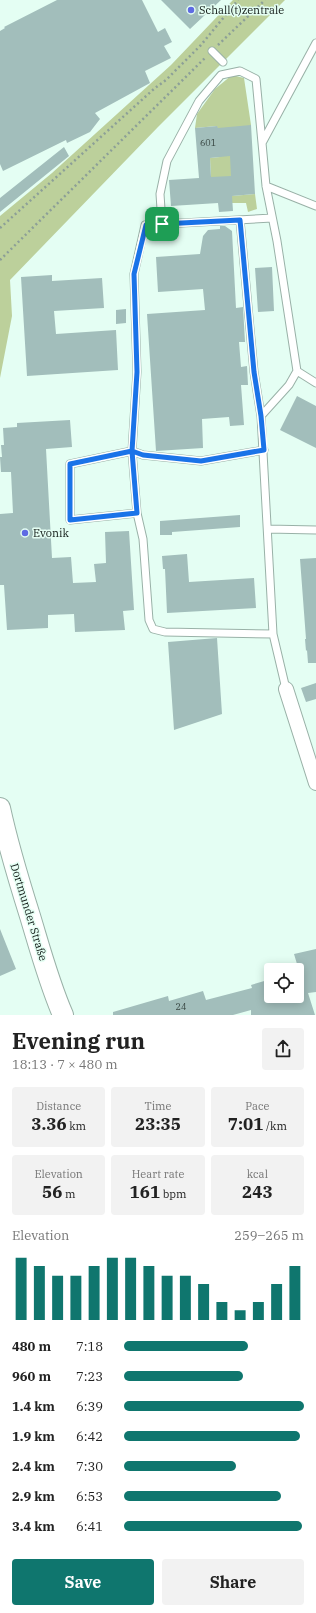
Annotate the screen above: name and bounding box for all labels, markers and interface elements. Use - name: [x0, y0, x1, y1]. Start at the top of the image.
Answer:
- place label: Schall(t)zentrale: [199, 3, 284, 17]
- marker: Schall(t)zentrale: [186, 5, 196, 15]
- house number: 601: [200, 137, 216, 148]
- pin: [145, 207, 179, 241]
- icon: arrive: [151, 213, 173, 235]
- place label: Evonik: [33, 526, 69, 540]
- marker: Evonik: [20, 528, 30, 538]
- street label: Dortmunder Straße: [7, 861, 51, 963]
- map controls: [264, 963, 304, 1003]
- button: locate: [264, 963, 304, 1003]
- house number: 24: [176, 1001, 186, 1012]
- text: Evening run: [12, 1026, 145, 1055]
- button: share: [262, 1028, 304, 1070]
- text: 18:13 · 7 × 480 m: [12, 1056, 118, 1073]
- text: Distance: [36, 1099, 81, 1113]
- text: Time: [144, 1099, 172, 1113]
- text: Pace: [245, 1099, 269, 1113]
- text: 3.36: [31, 1113, 67, 1135]
- text: 23:35: [135, 1113, 181, 1135]
- text: 7:01: [228, 1113, 263, 1135]
- text: km: [67, 1119, 86, 1133]
- text: /km: [263, 1119, 287, 1133]
- text: Elevation: [34, 1167, 83, 1181]
- text: Heart rate: [132, 1167, 184, 1181]
- text: kcal: [247, 1167, 268, 1181]
- text: 56: [42, 1181, 62, 1203]
- text: 161: [130, 1181, 160, 1203]
- text: 243: [242, 1181, 273, 1203]
- text: m: [62, 1187, 75, 1201]
- text: bpm: [160, 1187, 186, 1201]
- text: Elevation: [12, 1227, 69, 1244]
- text: 259–265 m: [234, 1227, 304, 1244]
- text: 480 m: [12, 1338, 51, 1355]
- text: 7:18: [76, 1338, 103, 1355]
- text: 960 m: [12, 1368, 51, 1385]
- text: 7:23: [76, 1368, 103, 1385]
- text: 1.4 km: [12, 1398, 55, 1415]
- text: 6:39: [76, 1398, 103, 1415]
- text: 1.9 km: [12, 1428, 55, 1445]
- text: 6:42: [76, 1428, 103, 1445]
- text: 2.4 km: [12, 1458, 55, 1475]
- text: 7:30: [76, 1458, 103, 1475]
- text: 2.9 km: [12, 1488, 55, 1505]
- text: 6:53: [76, 1488, 103, 1505]
- text: 3.4 km: [12, 1518, 55, 1535]
- text: 6:41: [76, 1518, 103, 1535]
- button: Save: [12, 1559, 154, 1605]
- button: Share: [162, 1559, 304, 1605]

